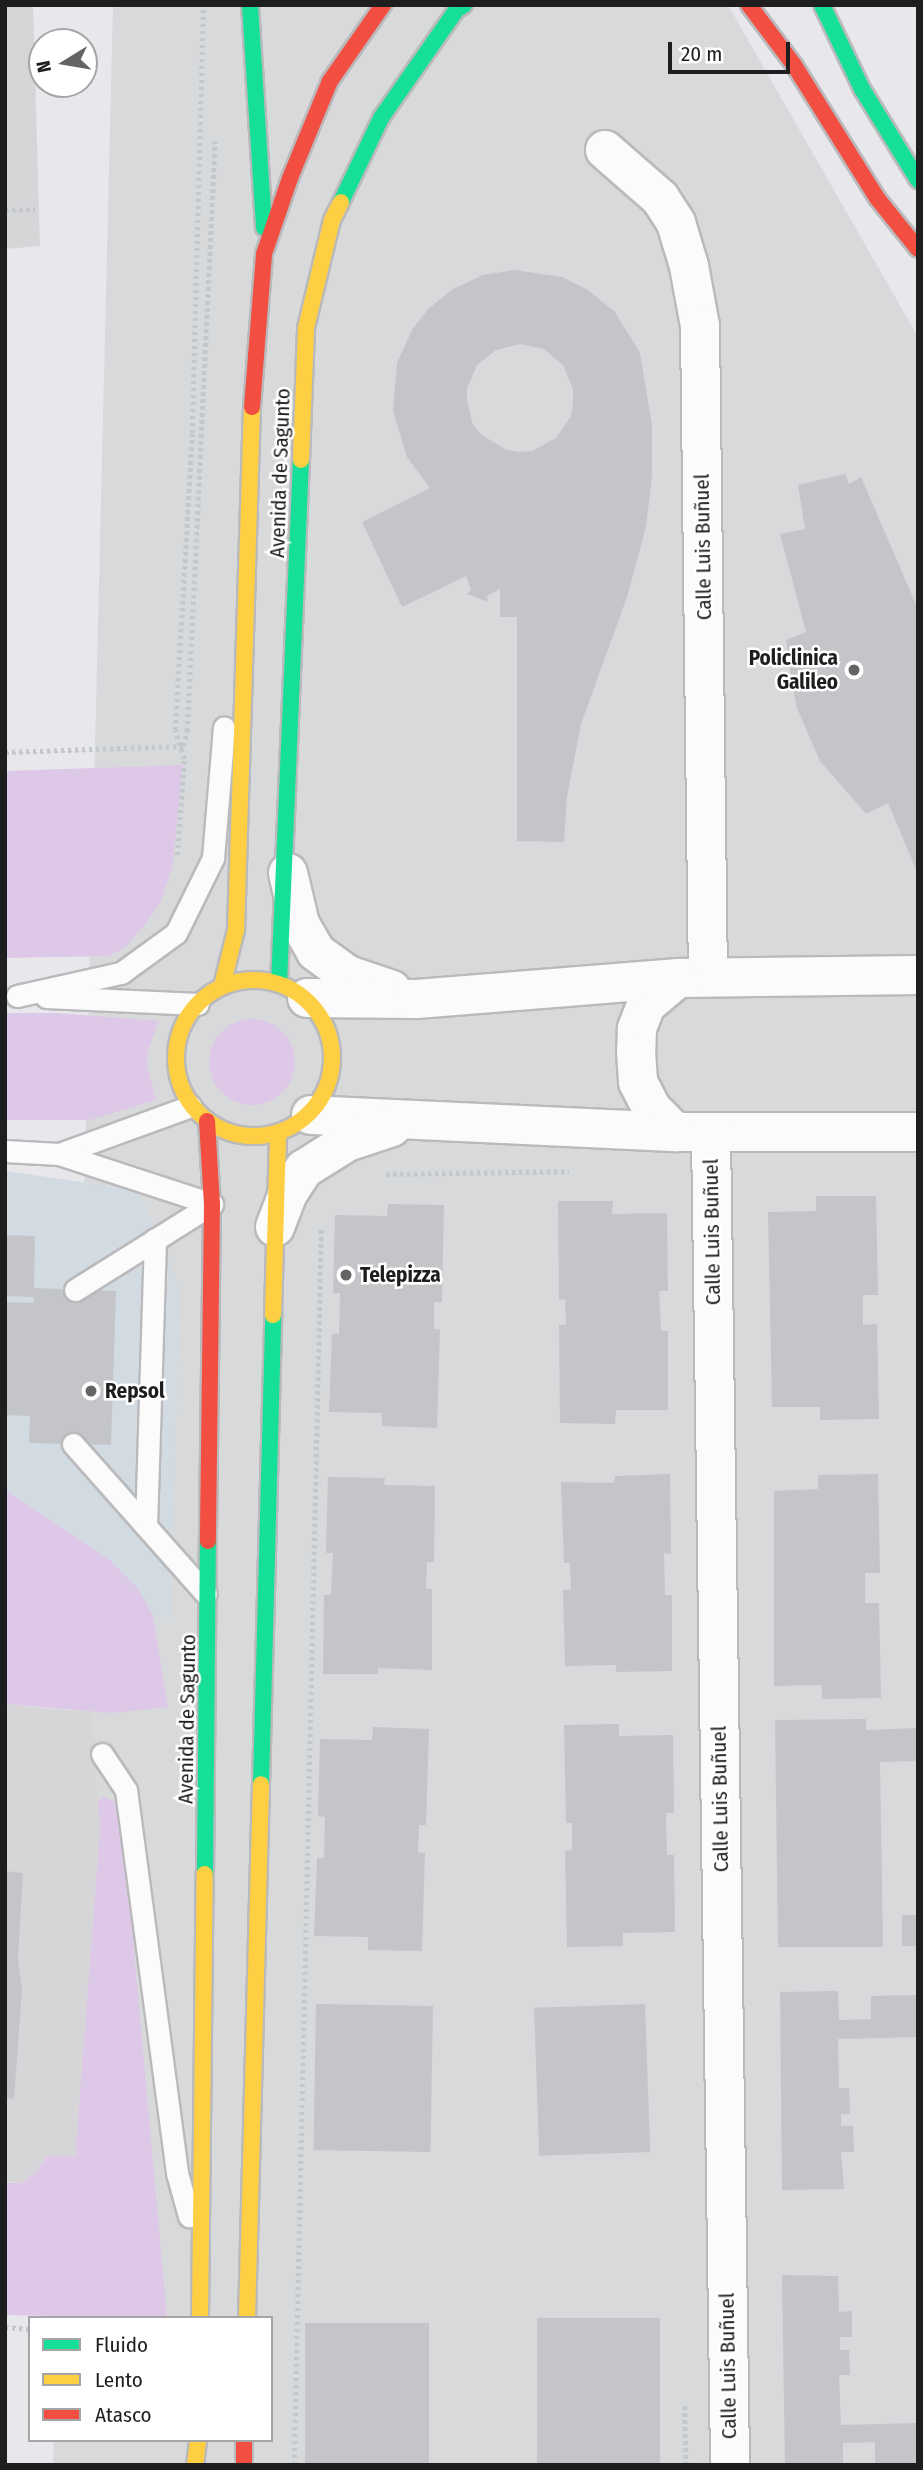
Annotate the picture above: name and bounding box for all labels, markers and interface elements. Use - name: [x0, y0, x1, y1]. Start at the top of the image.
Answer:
- north arrow: [28, 28, 98, 98]
- scale bar: [671, 28, 794, 72]
- text: 20 m: [681, 41, 722, 67]
- text: N: [31, 59, 56, 75]
- street label: Avenida de Sagunto: [264, 388, 296, 558]
- street label: Calle Luis Buñuel: [689, 474, 717, 620]
- place label: Policlinica Galileo: [749, 645, 838, 695]
- marker: Policlinica Galileo: [844, 660, 864, 680]
- street label: Calle Luis Buñuel: [698, 1159, 726, 1305]
- place label: Telepizza: [360, 1262, 441, 1288]
- marker: Telepizza: [338, 1267, 354, 1283]
- place label: Repsol: [105, 1378, 165, 1404]
- marker: Repsol: [83, 1383, 99, 1399]
- street label: Avenida de Sagunto: [173, 1634, 201, 1804]
- street label: Calle Luis Buñuel: [706, 1726, 734, 1872]
- street label: Calle Luis Buñuel: [714, 2293, 742, 2439]
- legend: [28, 2316, 273, 2442]
- text: Fluido: [95, 2332, 148, 2358]
- text: Lento: [95, 2367, 143, 2393]
- text: Atasco: [95, 2402, 152, 2428]

